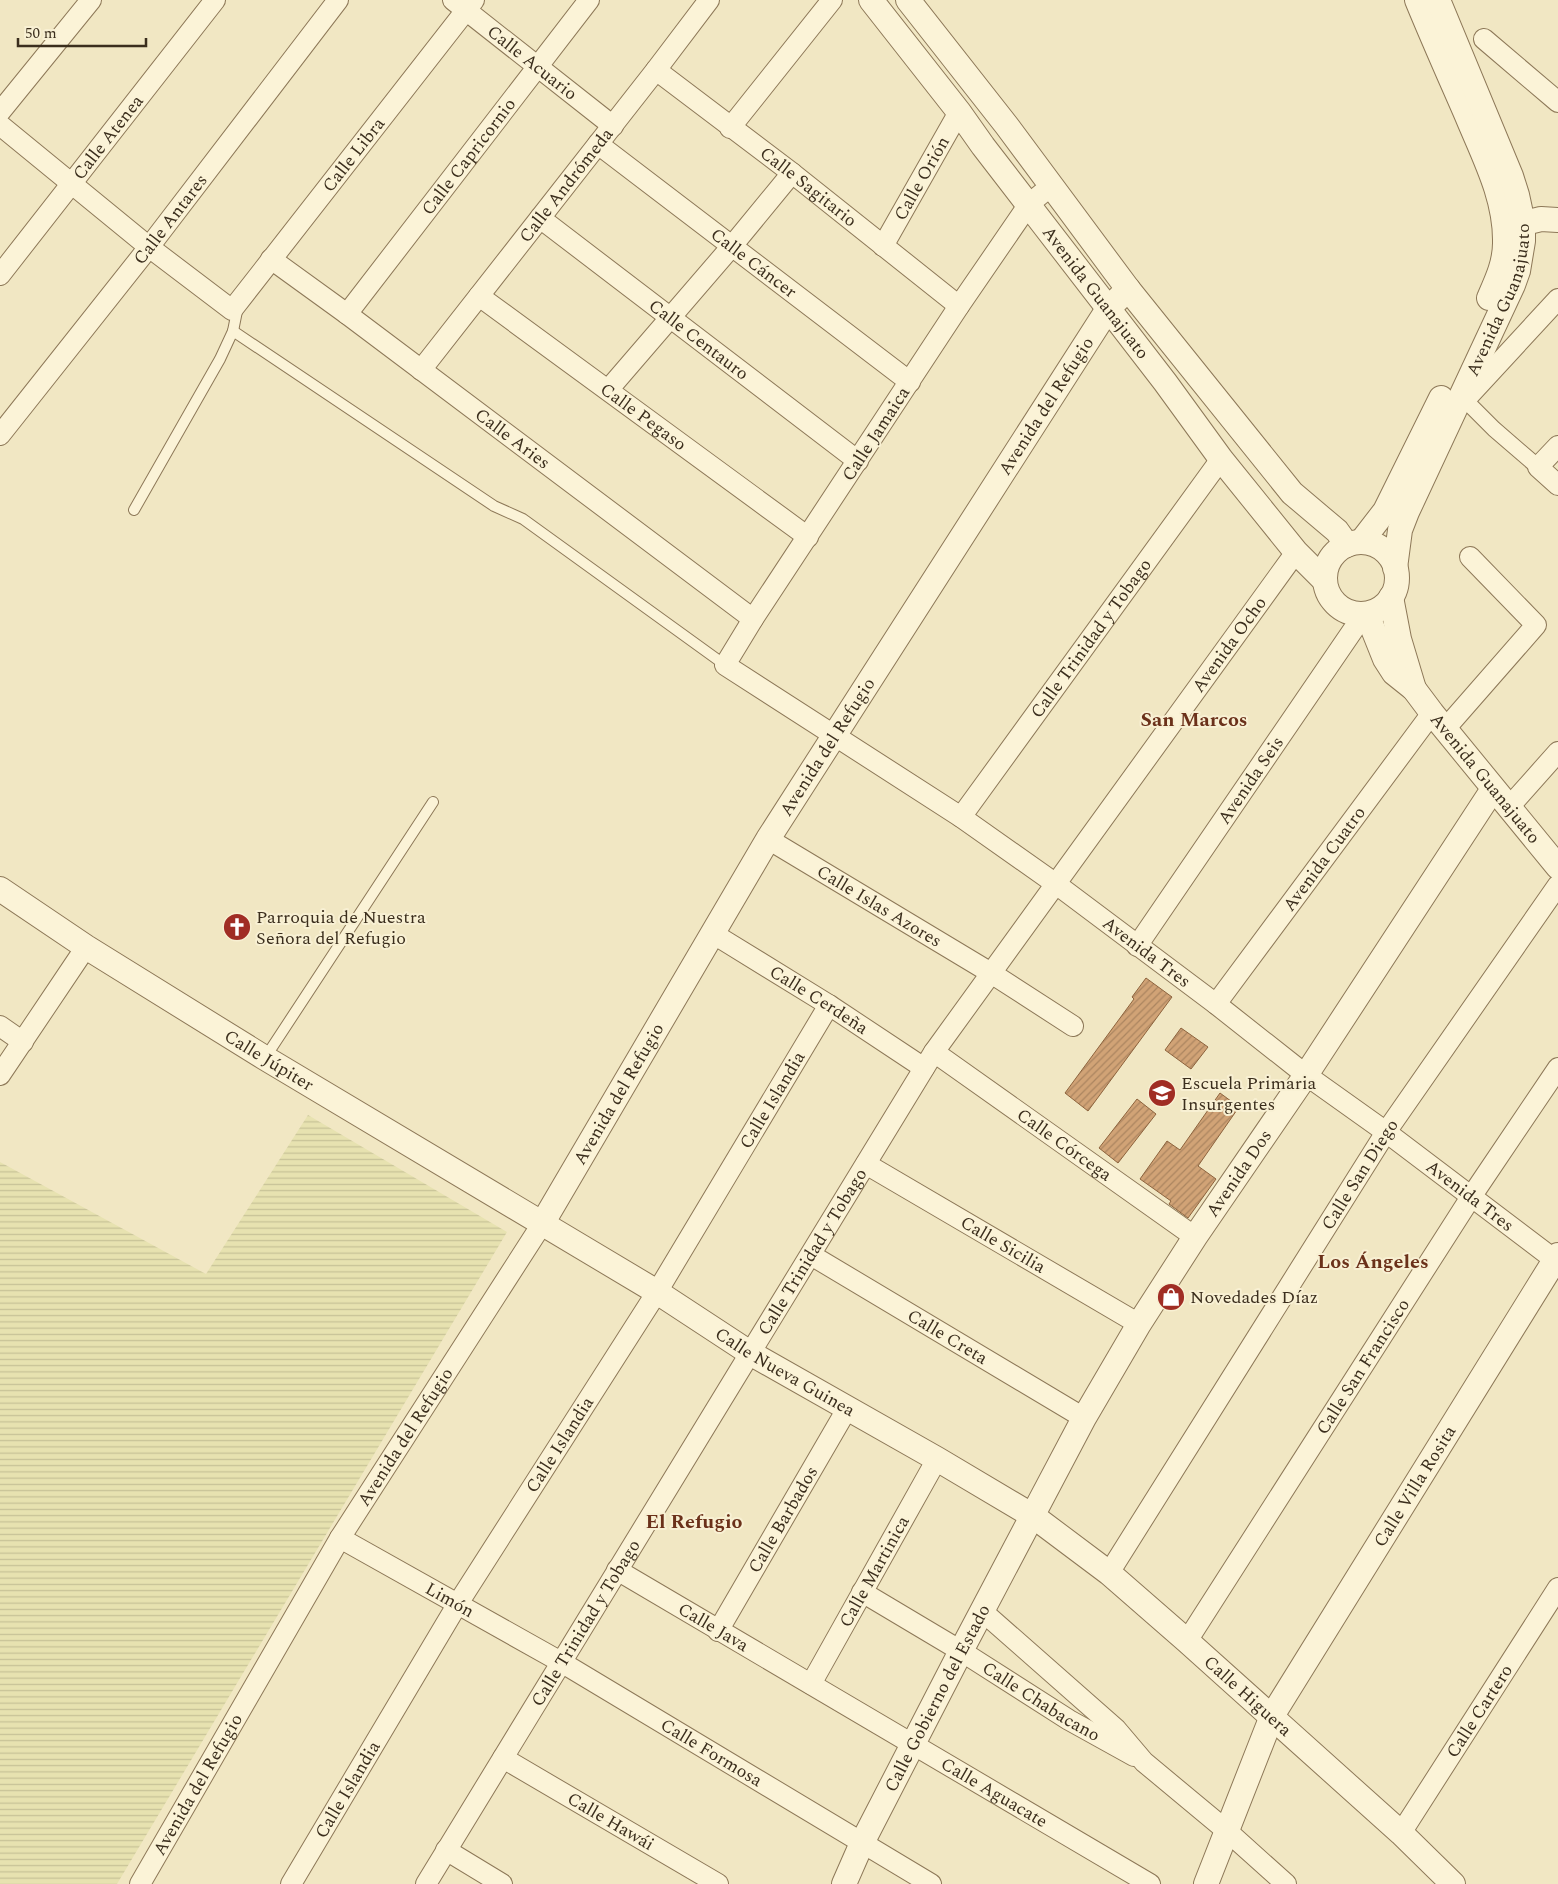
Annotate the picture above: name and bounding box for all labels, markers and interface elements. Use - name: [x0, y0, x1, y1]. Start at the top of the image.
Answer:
- scale bar: [18, 15, 145, 47]
- street label: Calle Acuario: [481, 18, 583, 107]
- text: 50 m: [25, 22, 57, 45]
- street label: Calle Atenea: [66, 89, 150, 186]
- street label: Calle Capricornio: [415, 92, 522, 221]
- street label: Calle Libra: [315, 111, 391, 198]
- street label: Calle Andrómeda: [512, 122, 620, 248]
- street label: Calle Orión: [887, 131, 956, 225]
- street label: Calle Sagitario: [754, 140, 863, 233]
- street label: Calle Antares: [127, 168, 214, 270]
- street label: Avenida Guanajuato: [1036, 220, 1156, 365]
- street label: Calle Cáncer: [705, 221, 803, 305]
- street label: Avenida Guanajuato: [1459, 223, 1537, 381]
- street label: Calle Centauro: [643, 292, 755, 387]
- street label: Avenida del Refugio: [991, 331, 1100, 481]
- street label: Calle Pegaso: [595, 376, 692, 457]
- street label: Calle Jamaica: [835, 381, 917, 487]
- street label: Calle Aries: [469, 401, 556, 476]
- street label: Calle Trinidad y Tobago: [1024, 553, 1158, 724]
- street label: Avenida Ocho: [1185, 591, 1273, 698]
- street label: Avenida del Refugio: [773, 672, 882, 821]
- district label: San Marcos: [1140, 705, 1248, 735]
- street label: Avenida Guanajuato: [1424, 707, 1547, 850]
- street label: Avenida Seis: [1211, 731, 1290, 830]
- street label: Avenida Cuatro: [1276, 800, 1372, 917]
- street label: Calle Islas Azores: [812, 858, 947, 954]
- place label: Parroquia de Nuestra Señora del Refugio: [256, 904, 426, 952]
- street label: Avenida Tres: [1097, 910, 1197, 994]
- church icon: Parroquia de Nuestra Señora del Refugio: [222, 912, 252, 942]
- street label: Calle Cerdeña: [764, 958, 874, 1041]
- street label: Avenida del Refugio: [566, 1018, 671, 1170]
- street label: Calle Júpiter: [219, 1022, 319, 1098]
- street label: Calle Islandia: [732, 1046, 812, 1154]
- place label: Escuela Primaria Insurgentes: [1181, 1070, 1317, 1118]
- school or university icon: Escuela Primaria Insurgentes: [1147, 1078, 1177, 1108]
- street label: Calle Córcega: [1011, 1101, 1118, 1188]
- street label: Calle San Diego: [1314, 1113, 1405, 1235]
- street label: Avenida Dos: [1199, 1124, 1278, 1222]
- street label: Avenida Tres: [1420, 1153, 1520, 1238]
- street label: Calle Trinidad y Tobago: [751, 1163, 874, 1340]
- street label: Calle Sicilia: [955, 1209, 1051, 1280]
- district label: Los Ángeles: [1317, 1247, 1429, 1277]
- shop icon: Novedades Díaz: [1156, 1282, 1186, 1312]
- place label: Novedades Díaz: [1190, 1284, 1318, 1311]
- street label: Calle San Francisco: [1309, 1293, 1416, 1440]
- street label: Calle Creta: [902, 1302, 993, 1371]
- street label: Calle Nueva Guinea: [710, 1320, 860, 1424]
- street label: Avenida del Refugio: [350, 1362, 460, 1511]
- street label: Calle Islandia: [519, 1391, 600, 1498]
- street label: Calle Villa Rosita: [1367, 1420, 1463, 1552]
- street label: Calle Barbados: [741, 1461, 825, 1578]
- district label: El Refugio: [645, 1507, 743, 1537]
- street label: Calle Martinica: [832, 1510, 916, 1632]
- street label: Calle Trinidad y Tobago: [524, 1534, 647, 1712]
- street label: Limón: [420, 1575, 479, 1624]
- street label: Calle Java: [673, 1595, 754, 1658]
- street label: Calle Gobierno del Estado: [877, 1599, 997, 1797]
- street label: Calle Higuera: [1198, 1649, 1298, 1743]
- street label: Calle Chabacano: [977, 1654, 1105, 1748]
- street label: Calle Cartero: [1439, 1659, 1519, 1763]
- street label: Avenida del Refugio: [146, 1708, 249, 1861]
- street label: Calle Formosa: [655, 1711, 768, 1794]
- street label: Calle Islandia: [308, 1735, 387, 1843]
- street label: Calle Aguacate: [936, 1750, 1053, 1834]
- street label: Calle Hawái: [562, 1785, 660, 1857]

